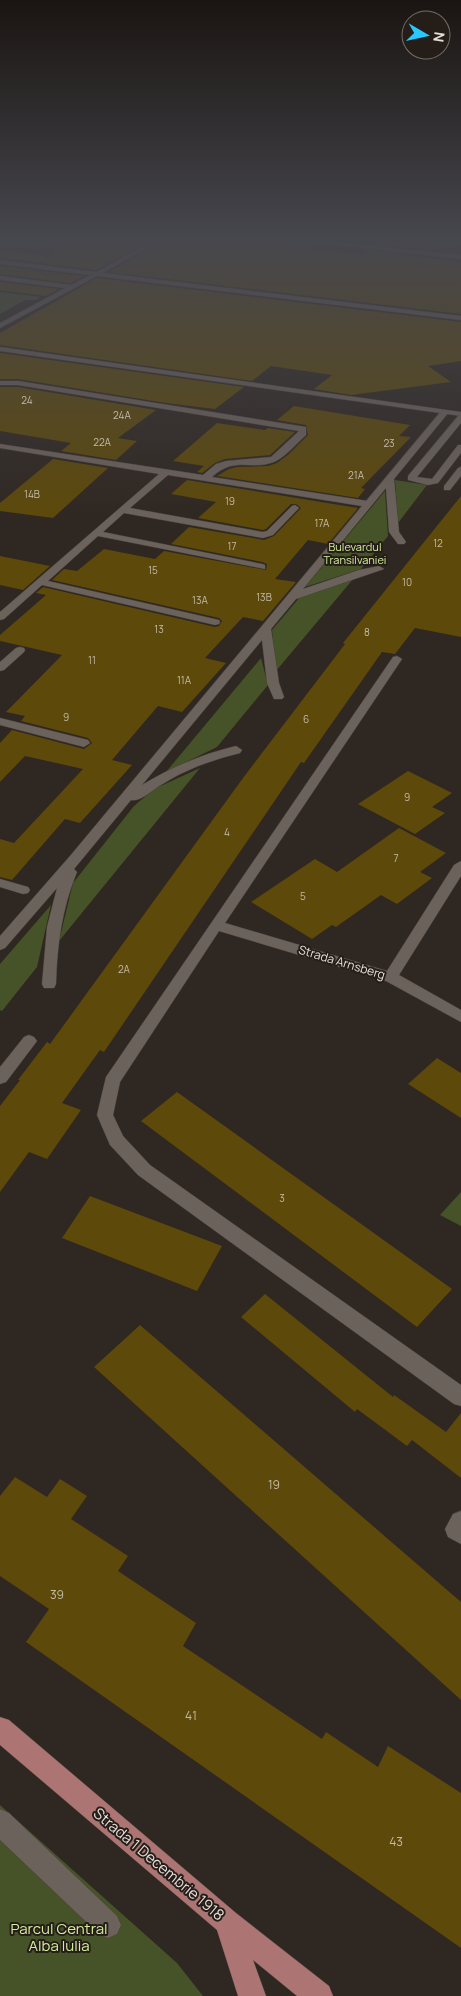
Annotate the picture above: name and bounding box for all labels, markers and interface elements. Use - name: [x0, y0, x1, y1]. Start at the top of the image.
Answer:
- north arrow: [401, 10, 451, 60]
- text: N: [429, 31, 450, 44]
- house number: 24: [21, 393, 33, 407]
- house number: 24A: [113, 408, 132, 422]
- house number: 22A: [93, 435, 111, 449]
- house number: 23: [383, 436, 395, 450]
- house number: 21A: [348, 468, 365, 482]
- house number: 14B: [24, 487, 40, 501]
- house number: 19: [225, 494, 235, 508]
- house number: 17A: [315, 516, 330, 530]
- house number: 12: [433, 536, 443, 550]
- house number: 17: [228, 539, 236, 553]
- park label: Bulevardul Transilvaniei: [324, 539, 386, 567]
- house number: 15: [148, 563, 158, 577]
- house number: 10: [402, 575, 412, 589]
- house number: 13B: [256, 590, 272, 604]
- house number: 13A: [192, 593, 209, 607]
- house number: 13: [154, 622, 164, 636]
- house number: 8: [364, 625, 370, 639]
- house number: 11: [88, 653, 96, 667]
- house number: 11A: [177, 673, 192, 687]
- house number: 9: [63, 710, 69, 724]
- house number: 6: [303, 712, 309, 726]
- house number: 9: [404, 790, 410, 804]
- house number: 4: [224, 825, 230, 839]
- house number: 7: [393, 851, 399, 865]
- house number: 5: [300, 889, 306, 903]
- street label: Strada Arnsberg: [297, 941, 387, 983]
- house number: 2A: [118, 962, 131, 976]
- house number: 3: [279, 1191, 285, 1205]
- house number: 19: [268, 1476, 280, 1493]
- house number: 39: [50, 1586, 64, 1603]
- house number: 41: [185, 1707, 197, 1724]
- street label: Strada 1 Decembrie 1918: [89, 1803, 229, 1925]
- house number: 43: [389, 1833, 403, 1850]
- park label: Parcul Central Alba Iulia: [10, 1918, 108, 1956]

